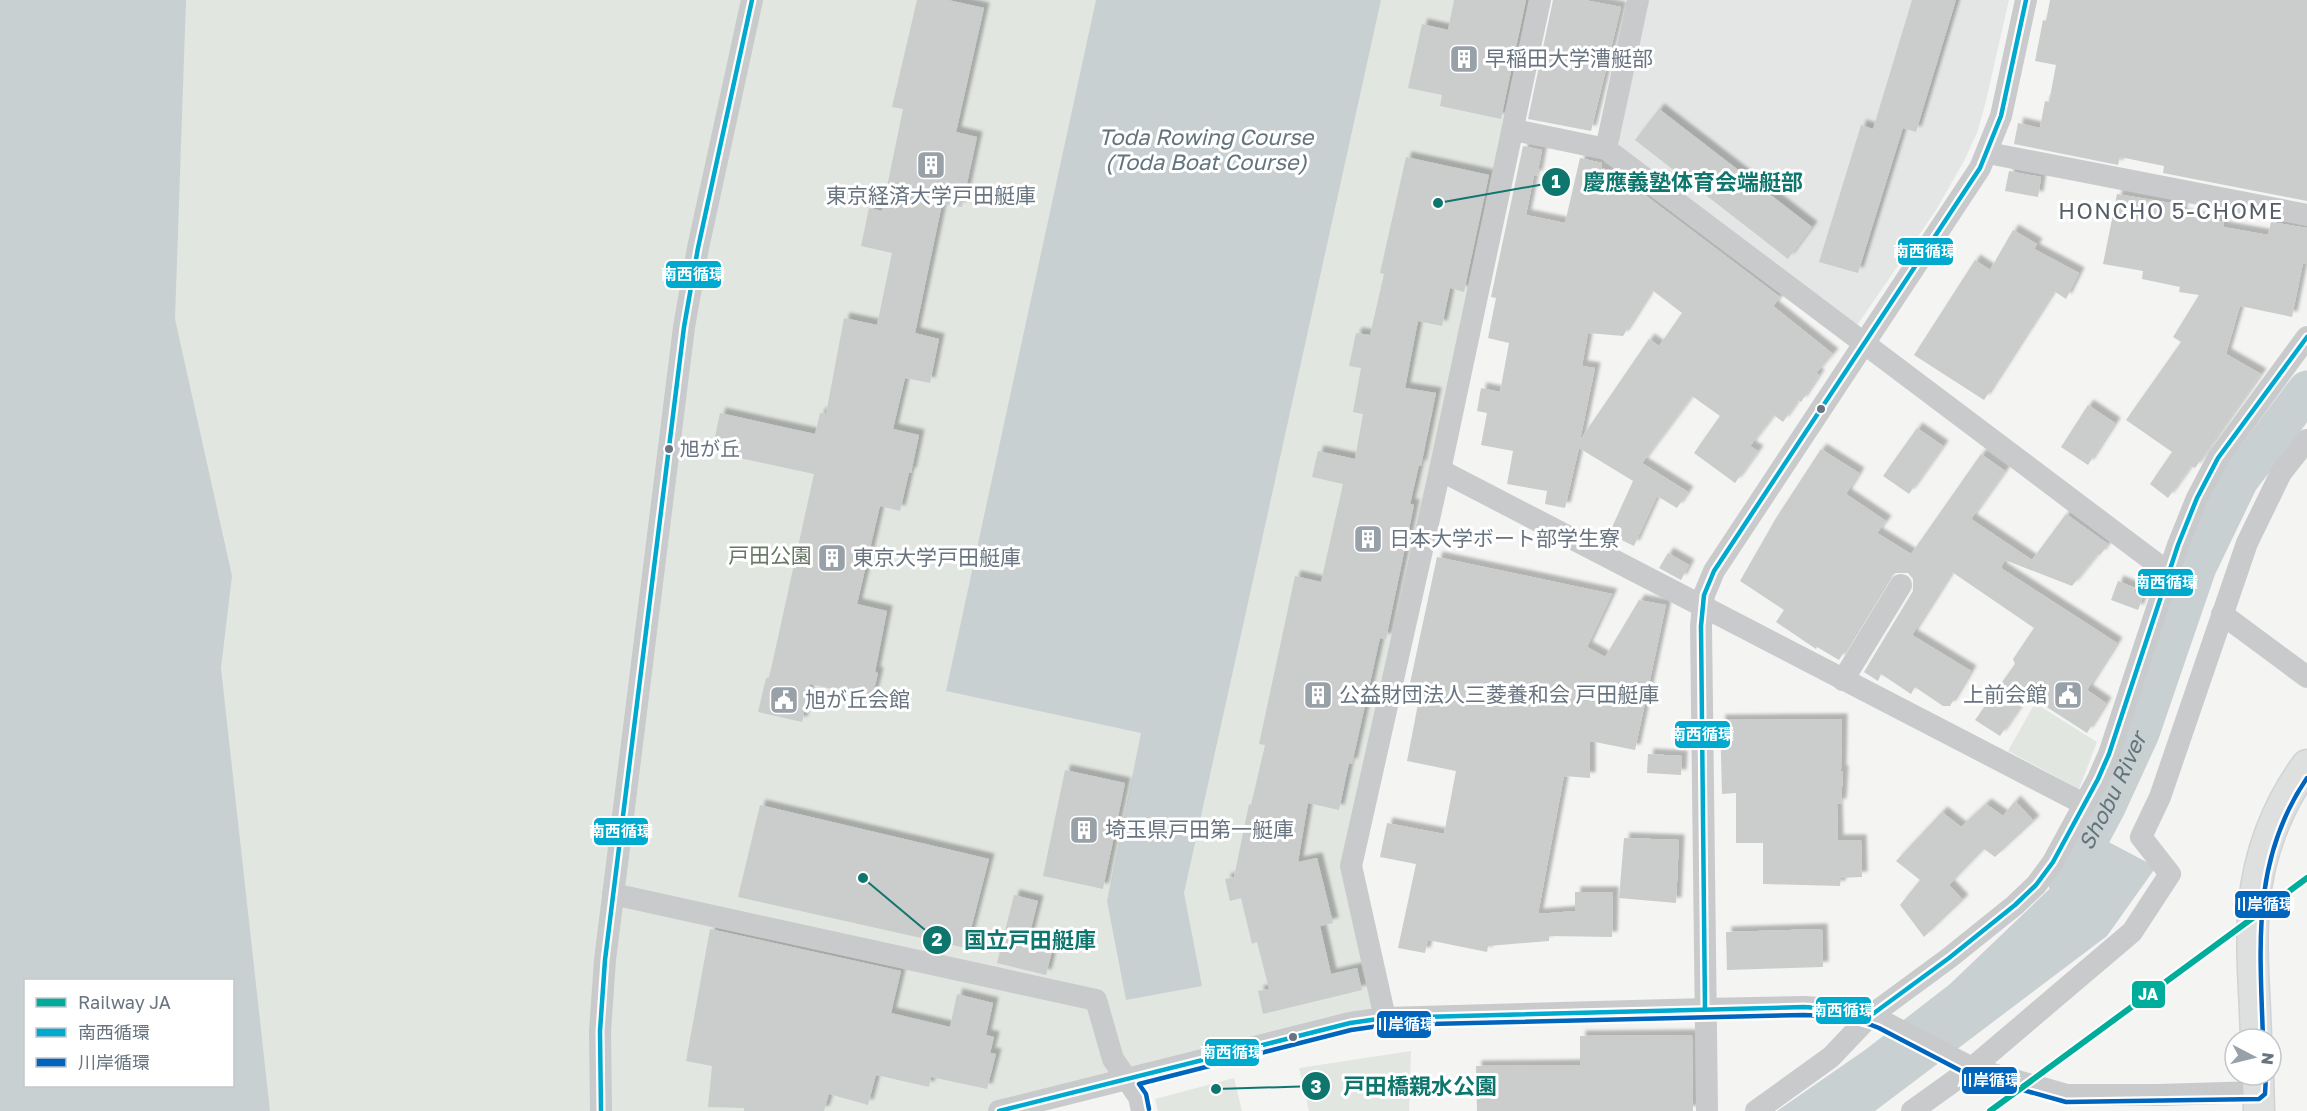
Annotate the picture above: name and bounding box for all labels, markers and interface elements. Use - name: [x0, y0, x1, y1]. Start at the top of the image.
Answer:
- building icon: 早稲田大学漕艇部: [1448, 43, 1480, 75]
- place label: 早稲田大学漕艇部: [1485, 45, 1653, 71]
- water label: Toda Rowing Course (Toda Boat Course): [1099, 123, 1316, 175]
- building icon: 東京経済大学戸田艇庫: [915, 149, 947, 181]
- callout: 慶應義塾体育会端艇部: [1541, 162, 1815, 202]
- text: 慶應義塾体育会端艇部: [1583, 168, 1803, 195]
- text: 1: [1551, 170, 1561, 192]
- place label: 東京経済大学戸田艇庫: [826, 182, 1036, 208]
- district label: HONCHO 5-CHOME: [2058, 197, 2284, 224]
- line badge: 南西循環: [1897, 237, 1954, 266]
- text: 南西循環: [1893, 241, 1957, 261]
- line badge: 南西循環: [665, 260, 722, 289]
- text: 南西循環: [661, 264, 725, 284]
- unlabelled marker: [1815, 403, 1827, 415]
- place label: 旭が丘: [680, 436, 740, 460]
- marker: 旭が丘: [663, 443, 675, 455]
- building icon: 日本大学ボート部学生寮: [1352, 523, 1384, 555]
- place label: 日本大学ボート部学生寮: [1389, 525, 1620, 551]
- park label: 戸田公園: [728, 542, 812, 568]
- building icon: 東京大学戸田艇庫: [816, 542, 848, 574]
- place label: 東京大学戸田艇庫: [853, 544, 1021, 570]
- line badge: 南西循環: [2137, 568, 2194, 597]
- text: 南西循環: [2134, 572, 2198, 592]
- building icon: 公益財団法人三菱養和会 戸田艇庫: [1302, 679, 1334, 711]
- public building icon: 上前会館: [2052, 679, 2084, 711]
- place label: 公益財団法人三菱養和会 戸田艇庫: [1339, 681, 1659, 707]
- place label: 上前会館: [1963, 681, 2047, 707]
- public building icon: 旭が丘会館: [768, 684, 800, 716]
- place label: 旭が丘会館: [805, 686, 910, 712]
- line badge: 南西循環: [1674, 720, 1731, 749]
- text: 南西循環: [1670, 724, 1734, 744]
- water label: Shobu River: [2072, 725, 2153, 854]
- building icon: 埼玉県戸田第一艇庫: [1068, 814, 1100, 846]
- place label: 埼玉県戸田第一艇庫: [1105, 816, 1294, 842]
- line badge: 南西循環: [593, 817, 649, 846]
- text: 南西循環: [589, 821, 653, 841]
- line badge: 川岸循環: [2234, 890, 2291, 919]
- text: 川岸循環: [2231, 894, 2295, 914]
- callout: 国立戸田艇庫: [922, 920, 1108, 960]
- text: 国立戸田艇庫: [964, 926, 1096, 953]
- text: 2: [932, 928, 943, 950]
- legend: [24, 979, 234, 1087]
- line badge: JA: [2131, 980, 2166, 1009]
- text: JA: [2138, 984, 2159, 1004]
- text: Railway JA: [78, 991, 171, 1013]
- line badge: 南西循環: [1815, 996, 1872, 1025]
- text: 南西循環: [1811, 1000, 1875, 1020]
- line badge: 川岸循環: [1376, 1010, 1432, 1039]
- text: 川岸循環: [1372, 1014, 1436, 1034]
- text: 南西循環: [78, 1021, 150, 1043]
- north arrow: [2223, 1027, 2283, 1087]
- unlabelled marker: [1287, 1031, 1299, 1043]
- line badge: 南西循環: [1204, 1038, 1260, 1067]
- text: 南西循環: [1200, 1042, 1264, 1062]
- text: 川岸循環: [78, 1051, 150, 1073]
- text: N: [2257, 1052, 2279, 1066]
- callout: 戸田橋親水公園: [1301, 1066, 1509, 1106]
- line badge: 川岸循環: [1961, 1066, 2018, 1095]
- text: 川岸循環: [1957, 1070, 2021, 1090]
- text: 戸田橋親水公園: [1343, 1072, 1497, 1099]
- text: 3: [1311, 1075, 1322, 1097]

